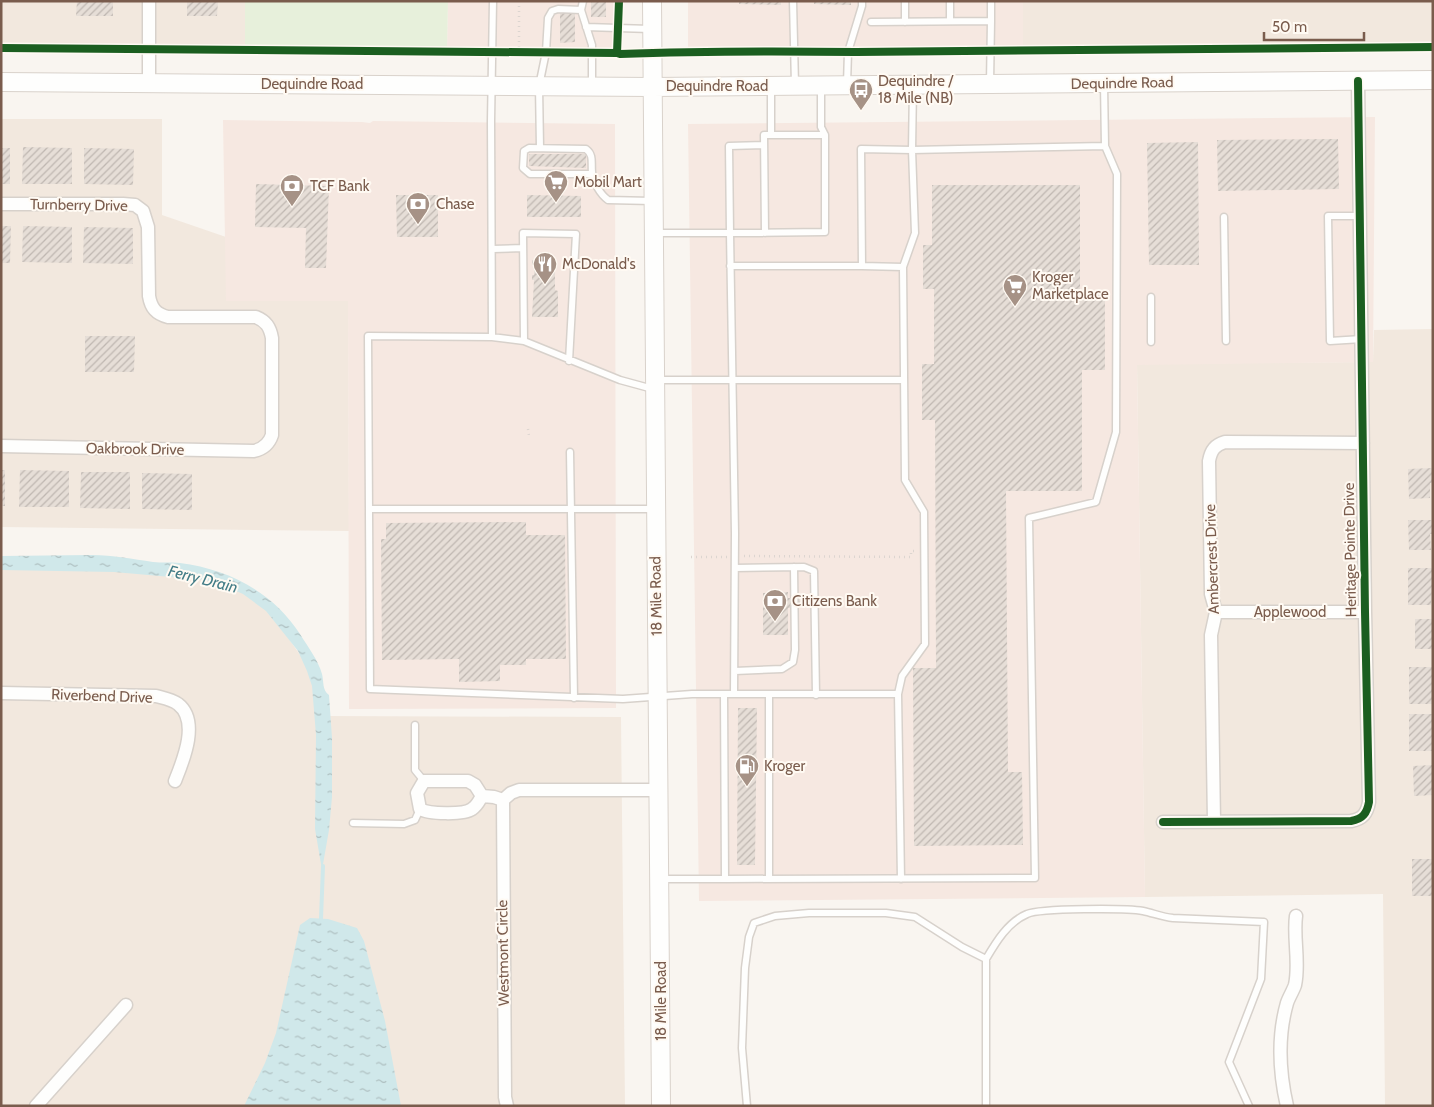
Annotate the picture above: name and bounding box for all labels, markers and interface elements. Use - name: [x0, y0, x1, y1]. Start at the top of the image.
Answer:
- scale bar: [1264, 10, 1364, 42]
- text: 50 m: [1272, 18, 1307, 36]
- place label: Dequindre / 18 Mile (NB): [878, 72, 954, 107]
- street label: Dequindre Road: [1070, 73, 1174, 93]
- street label: Dequindre Road: [261, 75, 363, 93]
- street label: Dequindre Road: [666, 77, 768, 95]
- bus stop icon: Dequindre / 18 Mile (NB): [848, 77, 874, 111]
- supermarket icon: Mobil Mart: [543, 169, 569, 203]
- bank icon: TCF Bank: [279, 173, 305, 207]
- place label: Mobil Mart: [574, 173, 642, 191]
- place label: TCF Bank: [310, 177, 370, 195]
- bank icon: Chase: [405, 191, 431, 225]
- street label: Turnberry Drive: [30, 195, 128, 215]
- place label: Chase: [436, 195, 475, 213]
- restaurant icon: McDonald's: [532, 251, 558, 285]
- place label: McDonald's: [562, 255, 636, 273]
- place label: Kroger Marketplace: [1032, 268, 1109, 303]
- supermarket icon: Kroger Marketplace: [1002, 273, 1028, 307]
- street label: Oakbrook Drive: [86, 439, 185, 459]
- street label: Heritage Pointe Drive: [1340, 482, 1360, 617]
- street label: Ambercrest Drive: [1201, 503, 1223, 614]
- street label: 18 Mile Road: [646, 556, 666, 636]
- water label: Ferry Drain: [166, 561, 240, 597]
- bank icon: Citizens Bank: [762, 588, 788, 622]
- place label: Citizens Bank: [792, 592, 877, 610]
- street label: Applewood: [1254, 603, 1326, 621]
- street label: Riverbend Drive: [51, 685, 153, 707]
- fuel station icon: Kroger: [734, 753, 760, 787]
- place label: Kroger: [764, 757, 805, 775]
- street label: Westmont Circle: [493, 900, 513, 1006]
- street label: 18 Mile Road: [652, 961, 670, 1041]

